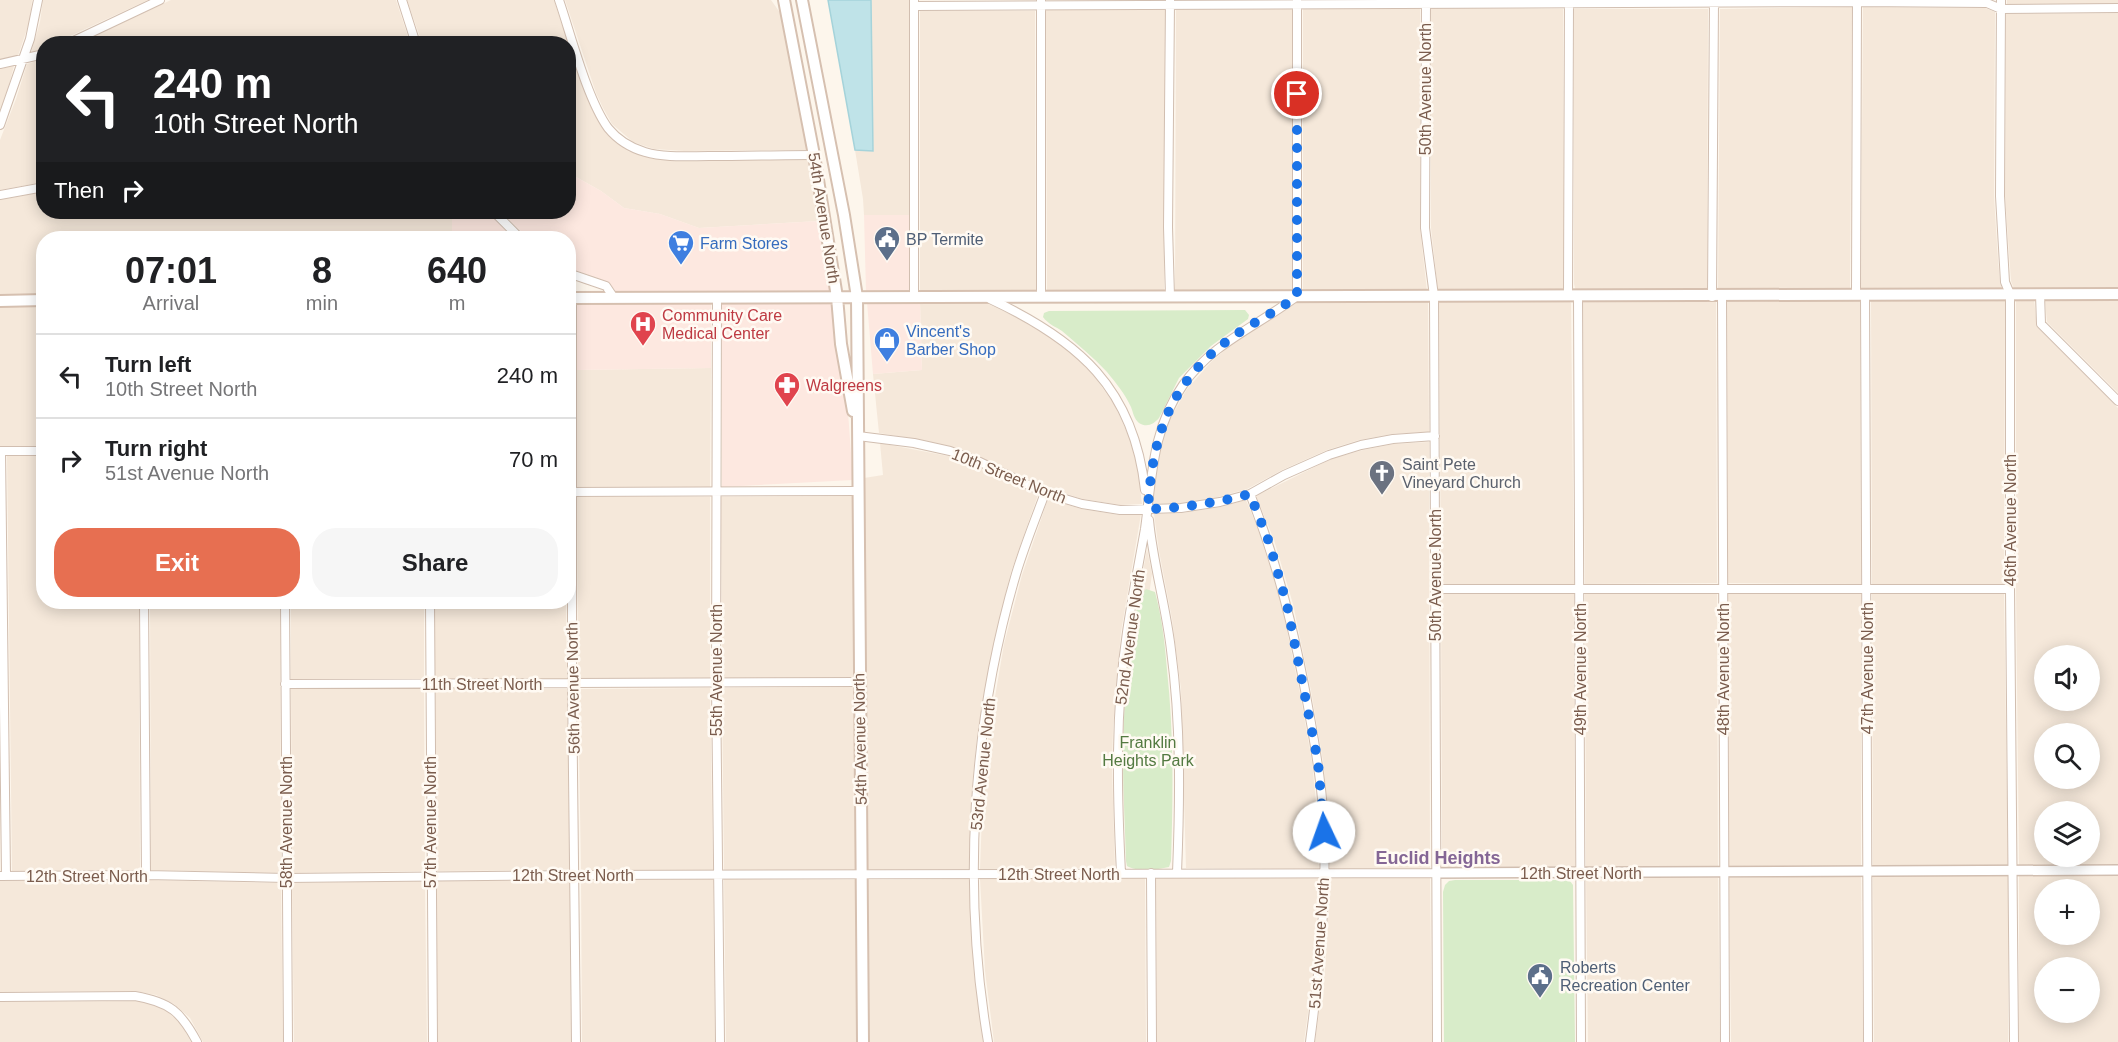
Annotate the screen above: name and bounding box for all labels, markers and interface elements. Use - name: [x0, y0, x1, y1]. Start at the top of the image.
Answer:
- street label: 50th Avenue North: [1417, 23, 1434, 155]
- icon: left: [54, 60, 132, 138]
- text: 240 m: [153, 60, 272, 107]
- pin: [1271, 68, 1322, 119]
- icon: arrive: [1280, 77, 1313, 110]
- text: 10th Street North: [153, 109, 359, 139]
- street label: 54th Avenue North: [805, 151, 843, 285]
- icon: right: [116, 174, 149, 207]
- text: Then: [54, 178, 104, 203]
- public building icon: BP Termite: [872, 224, 902, 262]
- supermarket icon: Farm Stores: [666, 228, 696, 266]
- place label: BP Termite: [906, 231, 984, 248]
- place label: Farm Stores: [700, 235, 788, 252]
- text: 07:01: [125, 250, 217, 291]
- text: 8: [312, 250, 332, 291]
- text: 640: [427, 250, 487, 291]
- text: Arrival: [143, 292, 199, 314]
- text: min: [306, 292, 338, 314]
- text: m: [449, 292, 465, 314]
- place label: Community Care Medical Center: [662, 307, 782, 342]
- hospital icon: Community Care Medical Center: [628, 309, 658, 347]
- place label: Vincent's Barber Shop: [906, 323, 996, 358]
- shop icon: Vincent's Barber Shop: [872, 325, 902, 363]
- text: Turn left: [105, 352, 191, 377]
- icon: left: [54, 360, 87, 393]
- text: 240 m: [497, 363, 558, 388]
- pharmacy icon: Walgreens: [772, 370, 802, 408]
- place label: Walgreens: [806, 377, 882, 394]
- text: 10th Street North: [105, 378, 257, 400]
- text: Turn right: [105, 436, 207, 461]
- icon: right: [54, 444, 87, 477]
- street label: 10th Street North: [949, 445, 1069, 507]
- text: 70 m: [509, 447, 558, 472]
- street label: 46th Avenue North: [2002, 454, 2019, 586]
- place label: Saint Pete Vineyard Church: [1402, 456, 1521, 491]
- church icon: Saint Pete Vineyard Church: [1367, 458, 1397, 496]
- text: 51st Avenue North: [105, 462, 269, 484]
- street label: 50th Avenue North: [1427, 509, 1444, 641]
- button: Exit: [54, 528, 300, 597]
- button: Share: [312, 528, 558, 597]
- street label: 52nd Avenue North: [1112, 568, 1148, 706]
- street label: 47th Avenue North: [1859, 602, 1876, 734]
- street label: 49th Avenue North: [1572, 603, 1589, 735]
- street label: 48th Avenue North: [1715, 603, 1732, 735]
- street label: 55th Avenue North: [708, 604, 725, 736]
- street label: 56th Avenue North: [563, 622, 583, 754]
- map controls: [2034, 645, 2100, 1023]
- button: sound: [2034, 645, 2100, 711]
- street label: 54th Avenue North: [850, 673, 870, 805]
- street label: 11th Street North: [422, 676, 542, 693]
- street label: 53rd Avenue North: [968, 697, 998, 831]
- button: search: [2034, 723, 2100, 789]
- park label: Franklin Heights Park: [1102, 734, 1195, 769]
- street label: 58th Avenue North: [278, 756, 295, 888]
- street label: 57th Avenue North: [422, 756, 439, 888]
- position arrow: [1292, 800, 1356, 864]
- button: layers: [2034, 801, 2100, 867]
- district label: Euclid Heights: [1375, 848, 1501, 868]
- street label: 12th Street North: [1520, 865, 1642, 882]
- street label: 12th Street North: [998, 866, 1120, 883]
- street label: 12th Street North: [512, 867, 634, 884]
- street label: 12th Street North: [26, 868, 148, 885]
- street label: 51st Avenue North: [1306, 877, 1332, 1009]
- button: +: [2034, 879, 2100, 945]
- button: −: [2034, 957, 2100, 1023]
- place label: Roberts Recreation Center: [1560, 959, 1691, 994]
- public building icon: Roberts Recreation Center: [1525, 961, 1555, 999]

